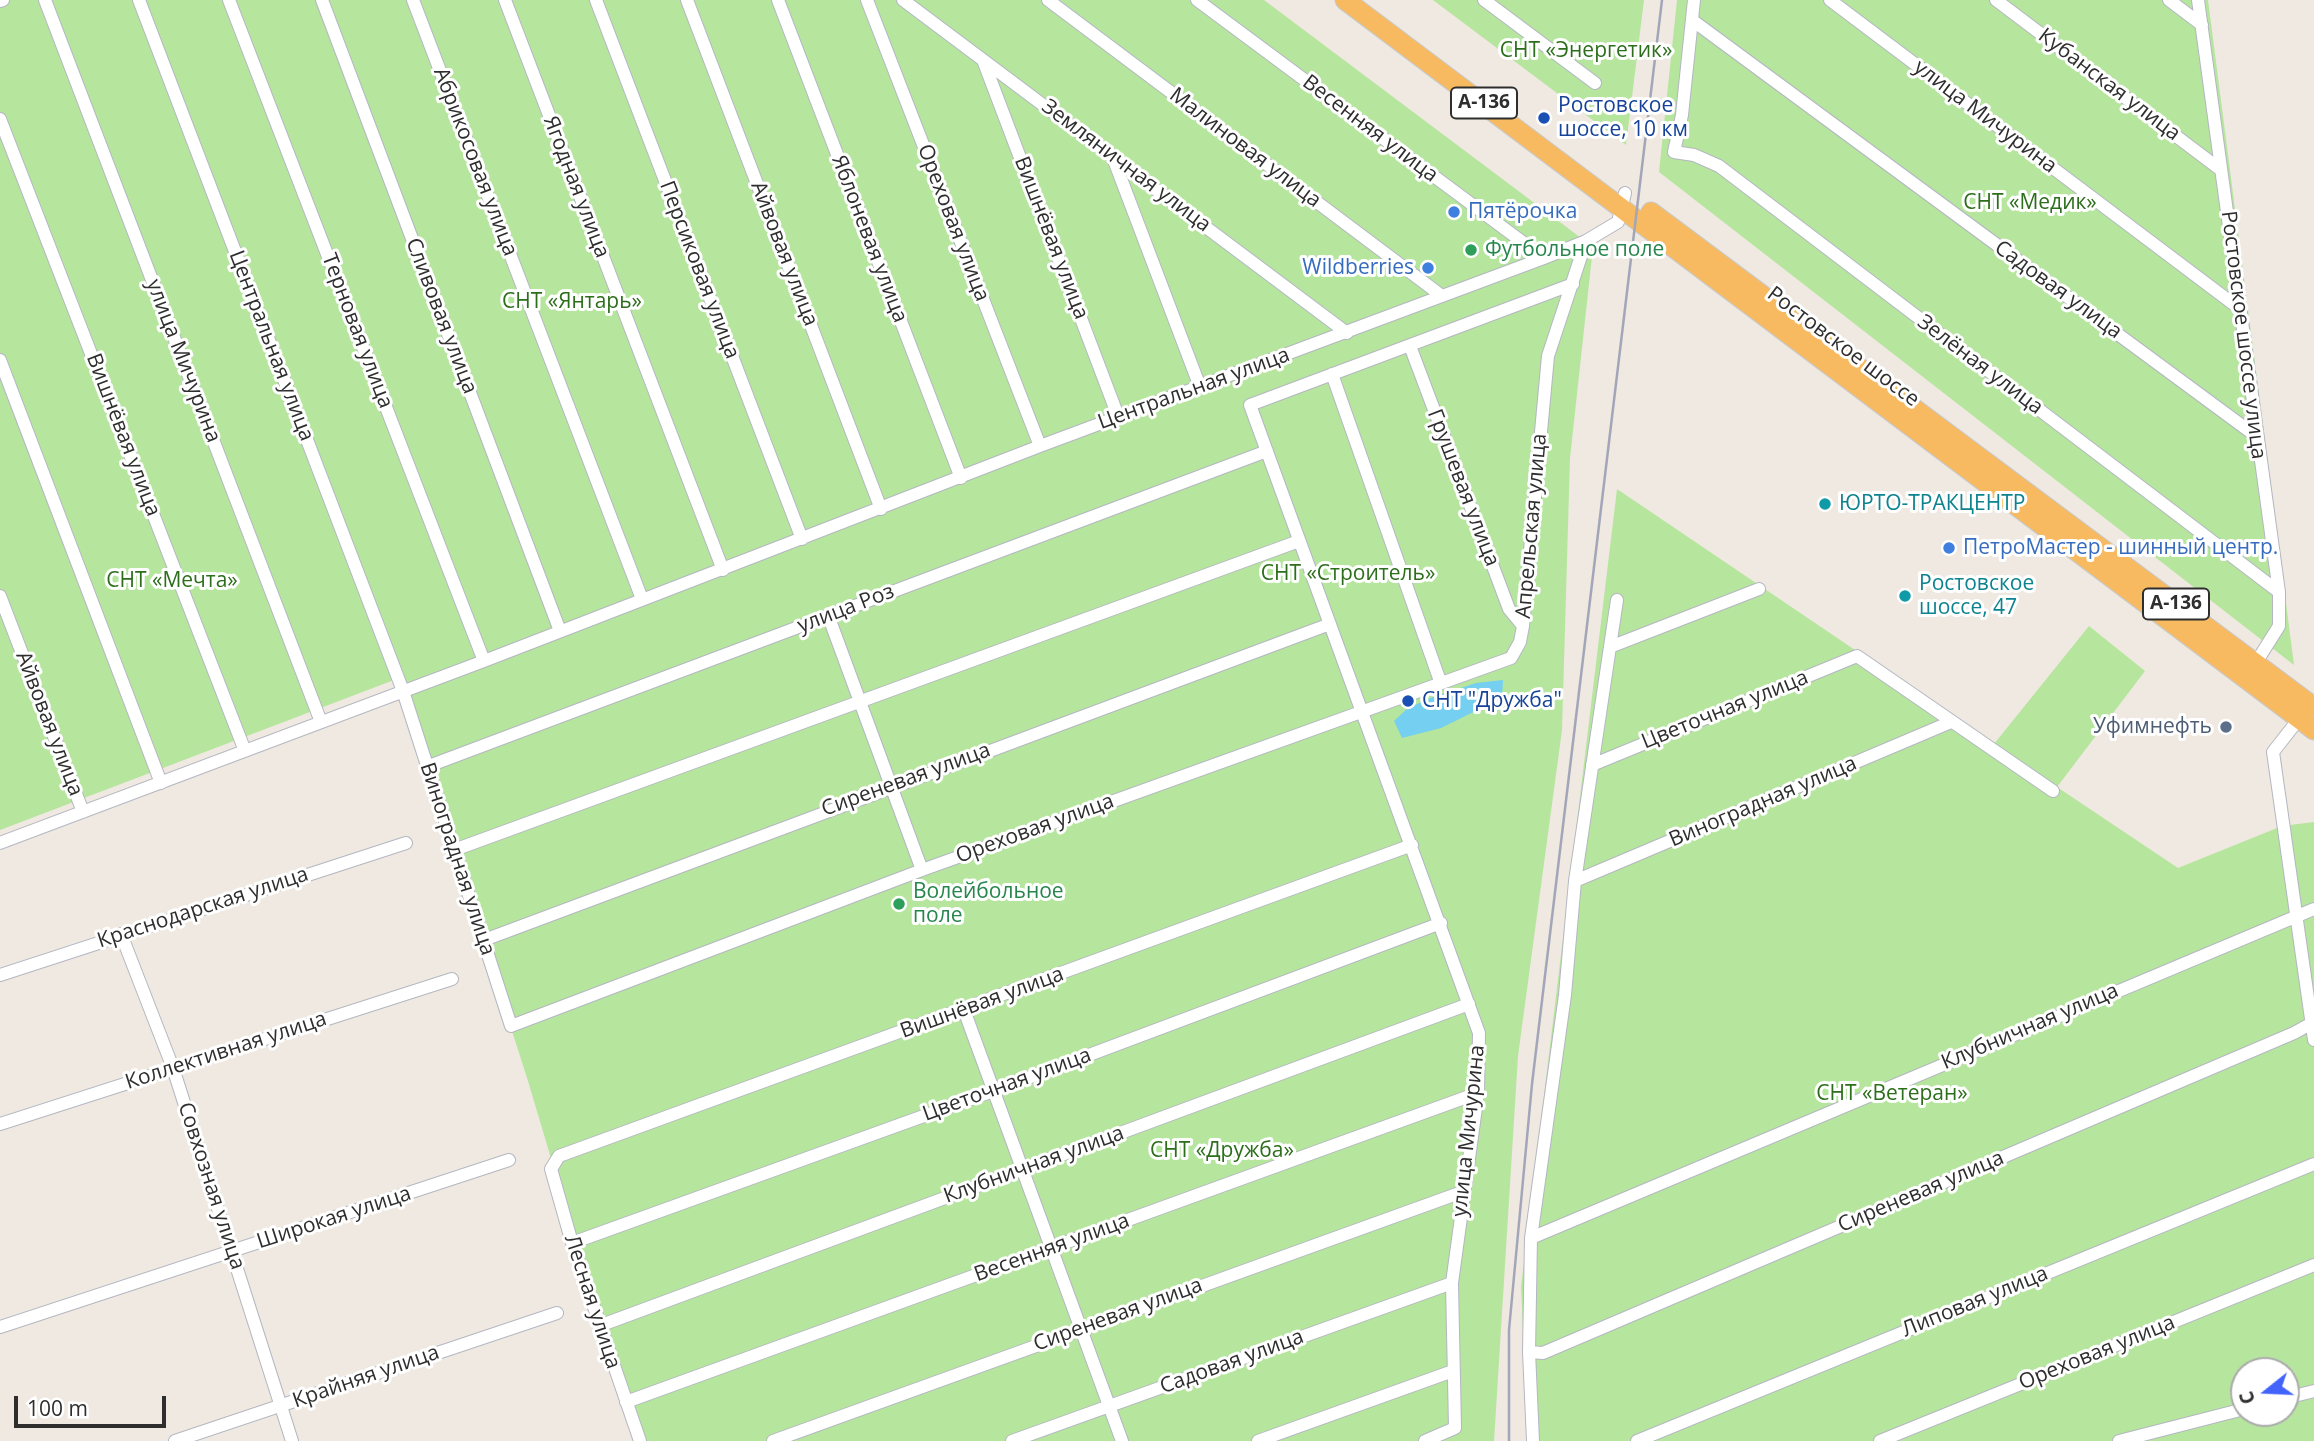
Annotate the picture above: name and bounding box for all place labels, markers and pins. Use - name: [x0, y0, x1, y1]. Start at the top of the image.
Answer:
- place label: Ростовское шоссе, 10 км: [1558, 93, 1688, 143]
- marker: Ростовское шоссе, 10 км: [1536, 110, 1552, 126]
- place label: Пятёрочка: [1468, 199, 1577, 225]
- marker: Пятёрочка: [1446, 204, 1462, 220]
- place label: Футбольное поле: [1485, 237, 1664, 263]
- marker: Футбольное поле: [1463, 242, 1479, 258]
- place label: Wildberries: [1302, 255, 1414, 281]
- marker: Wildberries: [1420, 260, 1436, 276]
- place label: ЮРТО-ТРАКЦЕНТР: [1839, 491, 2025, 517]
- marker: ЮРТО-ТРАКЦЕНТР: [1817, 496, 1833, 512]
- place label: ПетроМастер - шинный центр.: [1963, 535, 2278, 561]
- marker: ПетроМастер - шинный центр.: [1941, 540, 1957, 556]
- place label: Ростовское шоссе, 47: [1919, 571, 2034, 621]
- marker: Ростовское шоссе, 47: [1897, 588, 1913, 604]
- place label: СНТ "Дружба": [1422, 688, 1562, 714]
- marker: СНТ "Дружба": [1400, 693, 1416, 709]
- place label: Уфимнефть: [2093, 714, 2212, 740]
- marker: Уфимнефть: [2218, 719, 2234, 735]
- place label: Волейбольное поле: [913, 879, 1064, 929]
- marker: Волейбольное поле: [891, 896, 907, 912]

